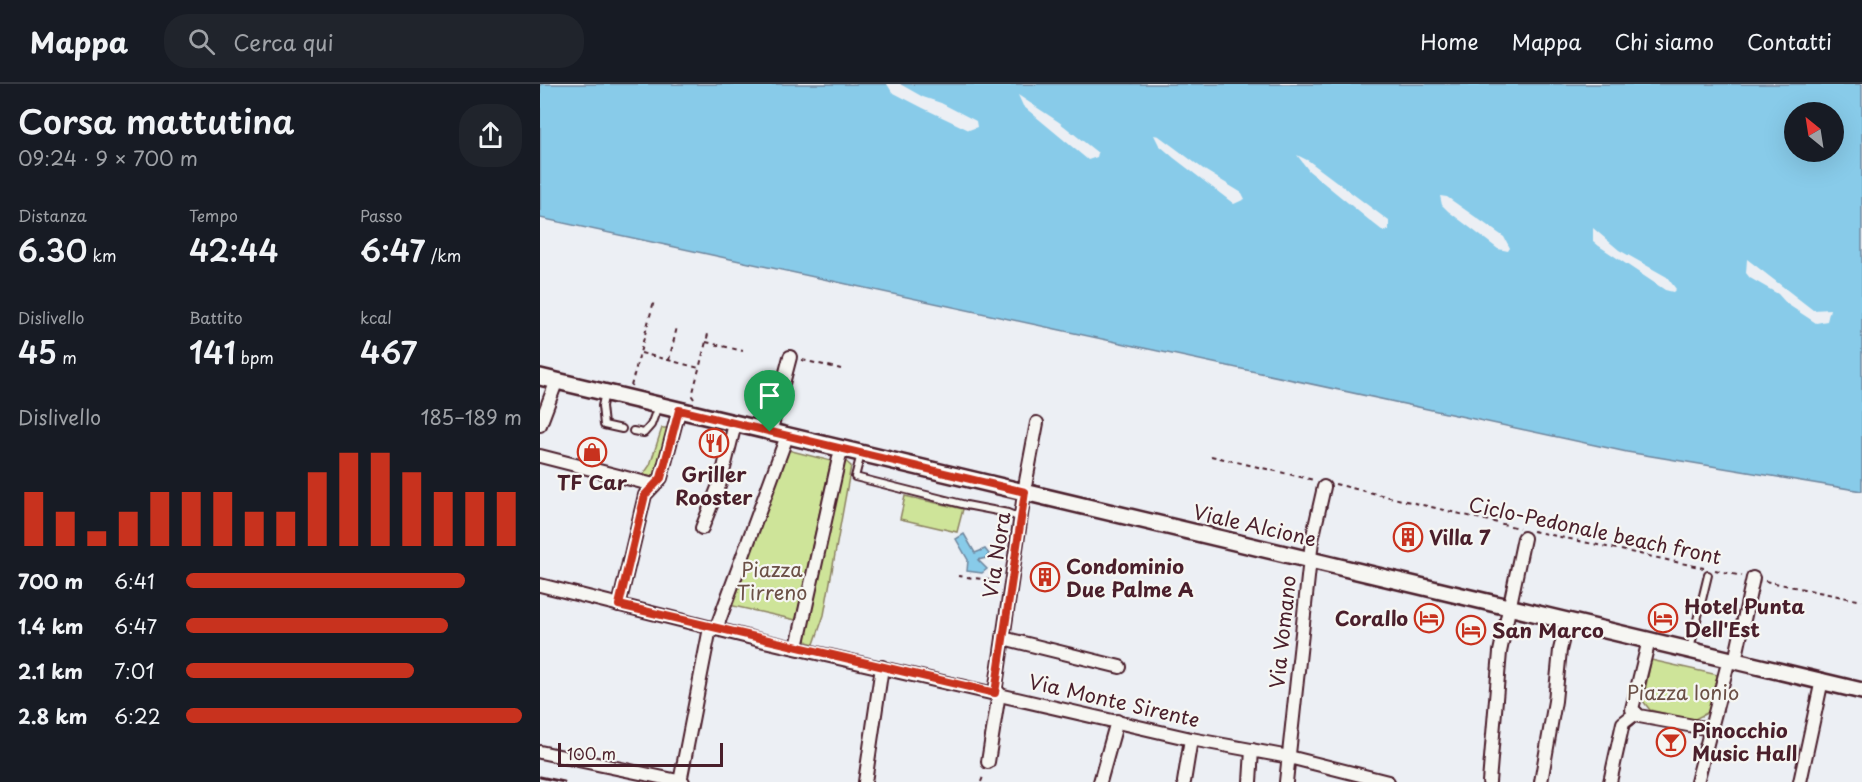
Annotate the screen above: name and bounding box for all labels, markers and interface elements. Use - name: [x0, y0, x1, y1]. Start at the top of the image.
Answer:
- search box: [164, 14, 584, 68]
- text: Mappa: [30, 20, 128, 63]
- icon: search: [185, 25, 218, 58]
- text: Cerca qui: [233, 25, 334, 58]
- text: Home: [1420, 25, 1479, 57]
- text: Mappa: [1512, 25, 1582, 57]
- text: Chi siamo: [1615, 25, 1714, 57]
- text: Contatti: [1747, 25, 1832, 57]
- text: Corsa mattutina: [18, 95, 294, 145]
- north arrow: [1784, 102, 1844, 162]
- map controls: [1784, 102, 1844, 162]
- button: share: [459, 104, 522, 167]
- text: 09:24 · 9 × 700 m: [18, 143, 198, 173]
- text: Distanza: [18, 203, 87, 227]
- text: Tempo: [189, 203, 238, 227]
- text: Passo: [360, 203, 402, 227]
- text: 6.30: [18, 227, 87, 272]
- text: 42:44: [189, 227, 279, 272]
- text: 6:47: [360, 227, 425, 272]
- text: km: [87, 243, 117, 267]
- text: /km: [425, 243, 461, 267]
- text: Dislivello: [18, 305, 84, 329]
- text: Battito: [189, 305, 243, 329]
- text: kcal: [360, 305, 392, 329]
- text: 45: [18, 329, 57, 374]
- text: 141: [189, 329, 236, 374]
- text: 467: [360, 329, 417, 374]
- text: m: [57, 345, 77, 369]
- text: bpm: [236, 345, 274, 369]
- pin: [744, 370, 795, 432]
- icon: arrive: [753, 379, 786, 412]
- text: Dislivello: [18, 402, 101, 432]
- text: 185–189 m: [421, 402, 522, 432]
- restaurant icon: Griller Rooster: [698, 427, 730, 459]
- shop icon: TF Car: [576, 436, 608, 468]
- place label: Griller Rooster: [675, 459, 753, 512]
- place label: TF Car: [557, 467, 628, 497]
- street label: Ciclo-Pedonale beach front: [1466, 489, 1724, 571]
- street label: Viale Alcione: [1190, 496, 1320, 554]
- street label: Via Nora: [974, 509, 1018, 600]
- building icon: Villa 7: [1392, 521, 1424, 553]
- place label: Villa 7: [1429, 522, 1491, 552]
- place label: Condominio Due Palme A: [1066, 551, 1194, 604]
- park label: Piazza Tirreno: [737, 554, 807, 607]
- building icon: Condominio Due Palme A: [1029, 561, 1061, 593]
- text: 700 m: [18, 566, 83, 596]
- text: 6:41: [114, 566, 155, 596]
- street label: Via Vomano: [1261, 574, 1303, 690]
- place label: Hotel Punta Dell'Est: [1684, 591, 1805, 644]
- hotel icon: Corallo: [1413, 602, 1445, 634]
- hotel icon: Hotel Punta Dell'Est: [1647, 602, 1679, 634]
- place label: Corallo: [1335, 603, 1408, 633]
- text: 1.4 km: [18, 611, 84, 641]
- text: 6:47: [114, 611, 157, 641]
- hotel icon: San Marco: [1455, 614, 1487, 646]
- place label: San Marco: [1492, 615, 1604, 645]
- text: 2.1 km: [18, 656, 83, 686]
- text: 7:01: [114, 656, 154, 686]
- street label: Via Monte Sirente: [1026, 666, 1202, 734]
- park label: Piazza Ionio: [1627, 677, 1739, 707]
- text: 2.8 km: [18, 701, 87, 731]
- text: 6:22: [114, 701, 161, 731]
- place label: Pinocchio Music Hall: [1692, 715, 1797, 768]
- bar icon: Pinocchio Music Hall: [1655, 726, 1687, 758]
- scale bar: [558, 740, 723, 768]
- text: 100 m: [567, 741, 616, 765]

